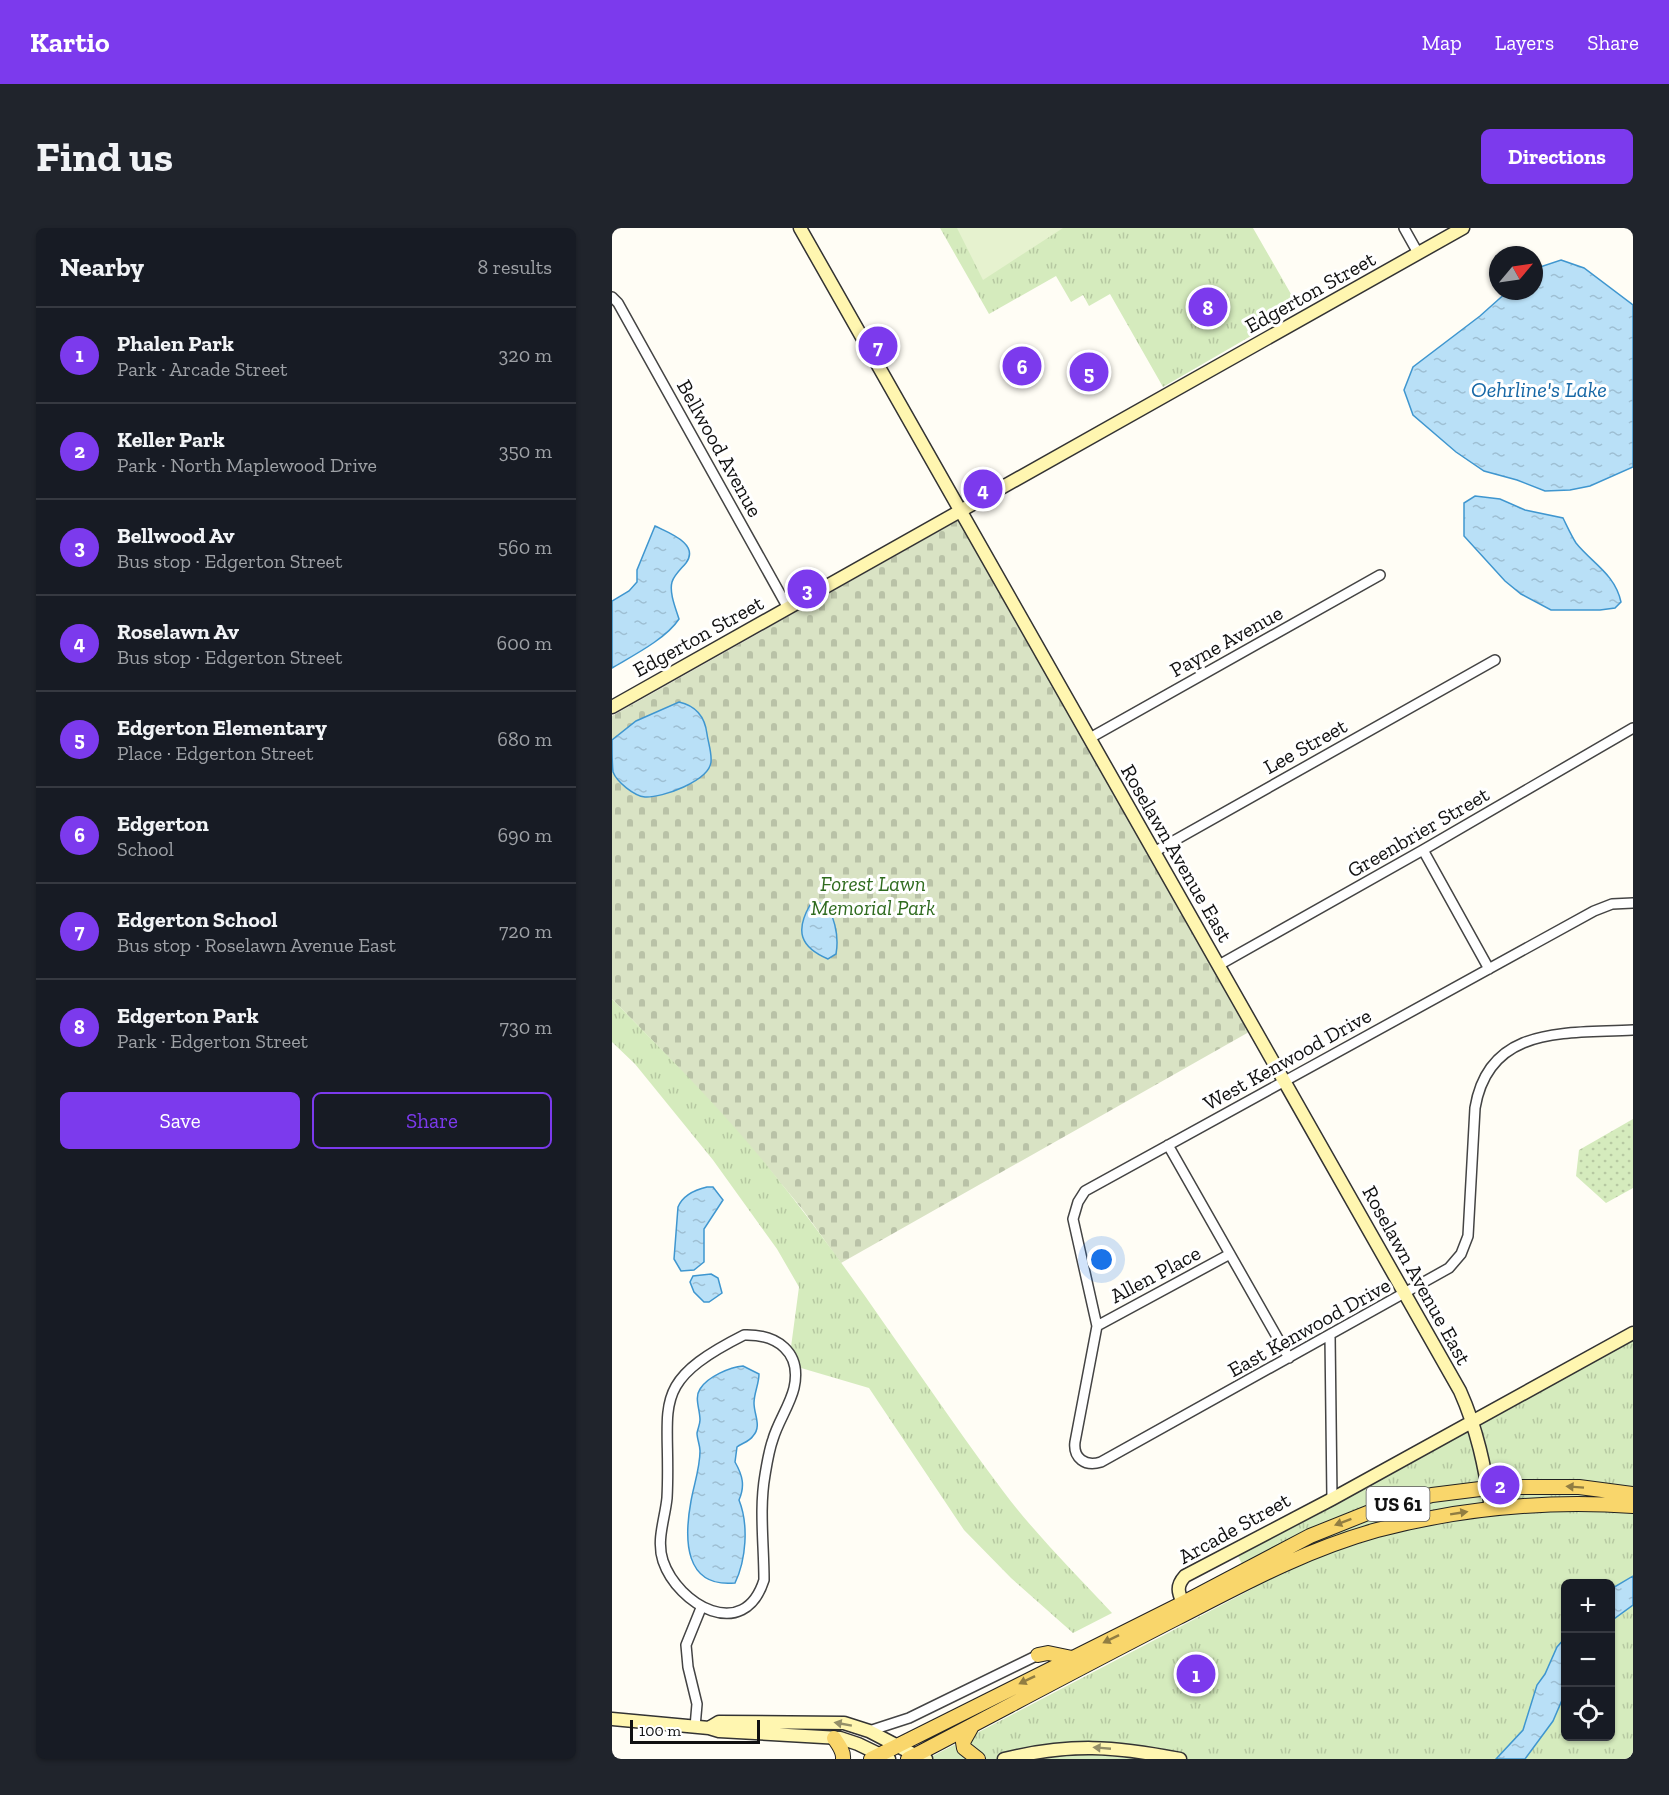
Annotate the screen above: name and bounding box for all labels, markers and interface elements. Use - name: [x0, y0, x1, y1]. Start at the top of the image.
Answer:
- text: Kartio: [30, 26, 110, 59]
- text: Map: [1422, 30, 1462, 55]
- text: Layers: [1495, 30, 1554, 55]
- text: Share: [1587, 30, 1639, 55]
- button: Directions: [1481, 129, 1633, 184]
- text: Find us: [36, 131, 173, 182]
- street label: Edgerton Street: [1241, 246, 1380, 338]
- north arrow: [1489, 246, 1543, 300]
- text: Nearby: [60, 251, 144, 283]
- text: 8 results: [477, 255, 552, 279]
- pin: 8: [1188, 284, 1228, 329]
- pin: 7: [858, 324, 898, 368]
- text: Phalen Park: [117, 330, 234, 357]
- text: 1: [75, 343, 84, 367]
- text: 320 m: [499, 343, 552, 367]
- pin: 6: [1002, 344, 1042, 388]
- pin: 5: [1070, 350, 1108, 394]
- text: Park · Arcade Street: [117, 357, 287, 381]
- street label: Bellwood Avenue: [672, 375, 768, 521]
- water label: Oehrline's Lake: [1471, 376, 1607, 403]
- text: Keller Park: [117, 426, 225, 453]
- text: 2: [74, 439, 85, 463]
- text: 350 m: [499, 439, 552, 463]
- text: Park · North Maplewood Drive: [117, 453, 377, 477]
- pin: 4: [964, 466, 1003, 512]
- text: Bellwood Av: [117, 522, 235, 549]
- text: 3: [74, 535, 85, 559]
- text: 560 m: [498, 535, 552, 559]
- text: Bus stop · Edgerton Street: [117, 549, 342, 573]
- pin: 3: [788, 566, 826, 612]
- street label: Edgerton Street: [629, 590, 768, 682]
- street label: Payne Avenue: [1165, 600, 1287, 682]
- text: Roselawn Av: [117, 618, 239, 645]
- text: 4: [74, 631, 85, 655]
- text: 600 m: [497, 631, 552, 655]
- text: Bus stop · Edgerton Street: [117, 645, 342, 669]
- street label: Lee Street: [1259, 713, 1351, 779]
- text: Edgerton Elementary: [117, 714, 327, 741]
- text: 5: [74, 727, 85, 751]
- text: 680 m: [497, 727, 552, 751]
- text: Place · Edgerton Street: [117, 741, 313, 765]
- street label: Roselawn Avenue East: [1116, 760, 1238, 946]
- street label: Greenbrier Street: [1343, 781, 1493, 883]
- text: Edgerton: [117, 810, 209, 837]
- text: 6: [74, 823, 85, 847]
- text: 690 m: [497, 823, 552, 847]
- text: School: [117, 837, 174, 861]
- park label: Forest Lawn Memorial Park: [811, 871, 935, 920]
- text: Edgerton School: [117, 906, 278, 933]
- text: 7: [75, 919, 84, 943]
- text: 720 m: [499, 919, 552, 943]
- text: Bus stop · Roselawn Avenue East: [117, 933, 396, 957]
- text: Edgerton Park: [117, 1002, 259, 1029]
- street label: West Kenwood Drive: [1199, 1002, 1375, 1116]
- text: 8: [74, 1015, 85, 1039]
- text: 730 m: [499, 1015, 552, 1039]
- text: Park · Edgerton Street: [117, 1029, 308, 1053]
- button: Save: [60, 1092, 300, 1149]
- button: Share: [312, 1092, 552, 1149]
- street label: Roselawn Avenue East: [1357, 1181, 1477, 1369]
- street label: Allen Place: [1106, 1240, 1205, 1308]
- your location: [1087, 1245, 1116, 1274]
- street label: East Kenwood Drive: [1223, 1272, 1395, 1382]
- pin: 2: [1480, 1462, 1520, 1508]
- one-way arrow: [1565, 1482, 1584, 1491]
- street label: Arcade Street: [1174, 1487, 1294, 1569]
- road number: US 61: [1366, 1487, 1430, 1521]
- one-way arrow: [1449, 1508, 1468, 1517]
- one-way arrow: [1334, 1518, 1352, 1527]
- map controls: [1561, 1579, 1615, 1741]
- button: +: [1561, 1579, 1615, 1633]
- button: −: [1561, 1633, 1615, 1687]
- one-way arrow: [1103, 1634, 1120, 1643]
- pin: 1: [1176, 1652, 1216, 1696]
- one-way arrow: [1018, 1675, 1036, 1685]
- button: locate: [1561, 1687, 1615, 1741]
- scale bar: [630, 1717, 760, 1744]
- one-way arrow: [833, 1719, 852, 1728]
- text: 100 m: [639, 1721, 681, 1740]
- one-way arrow: [1092, 1743, 1111, 1752]

